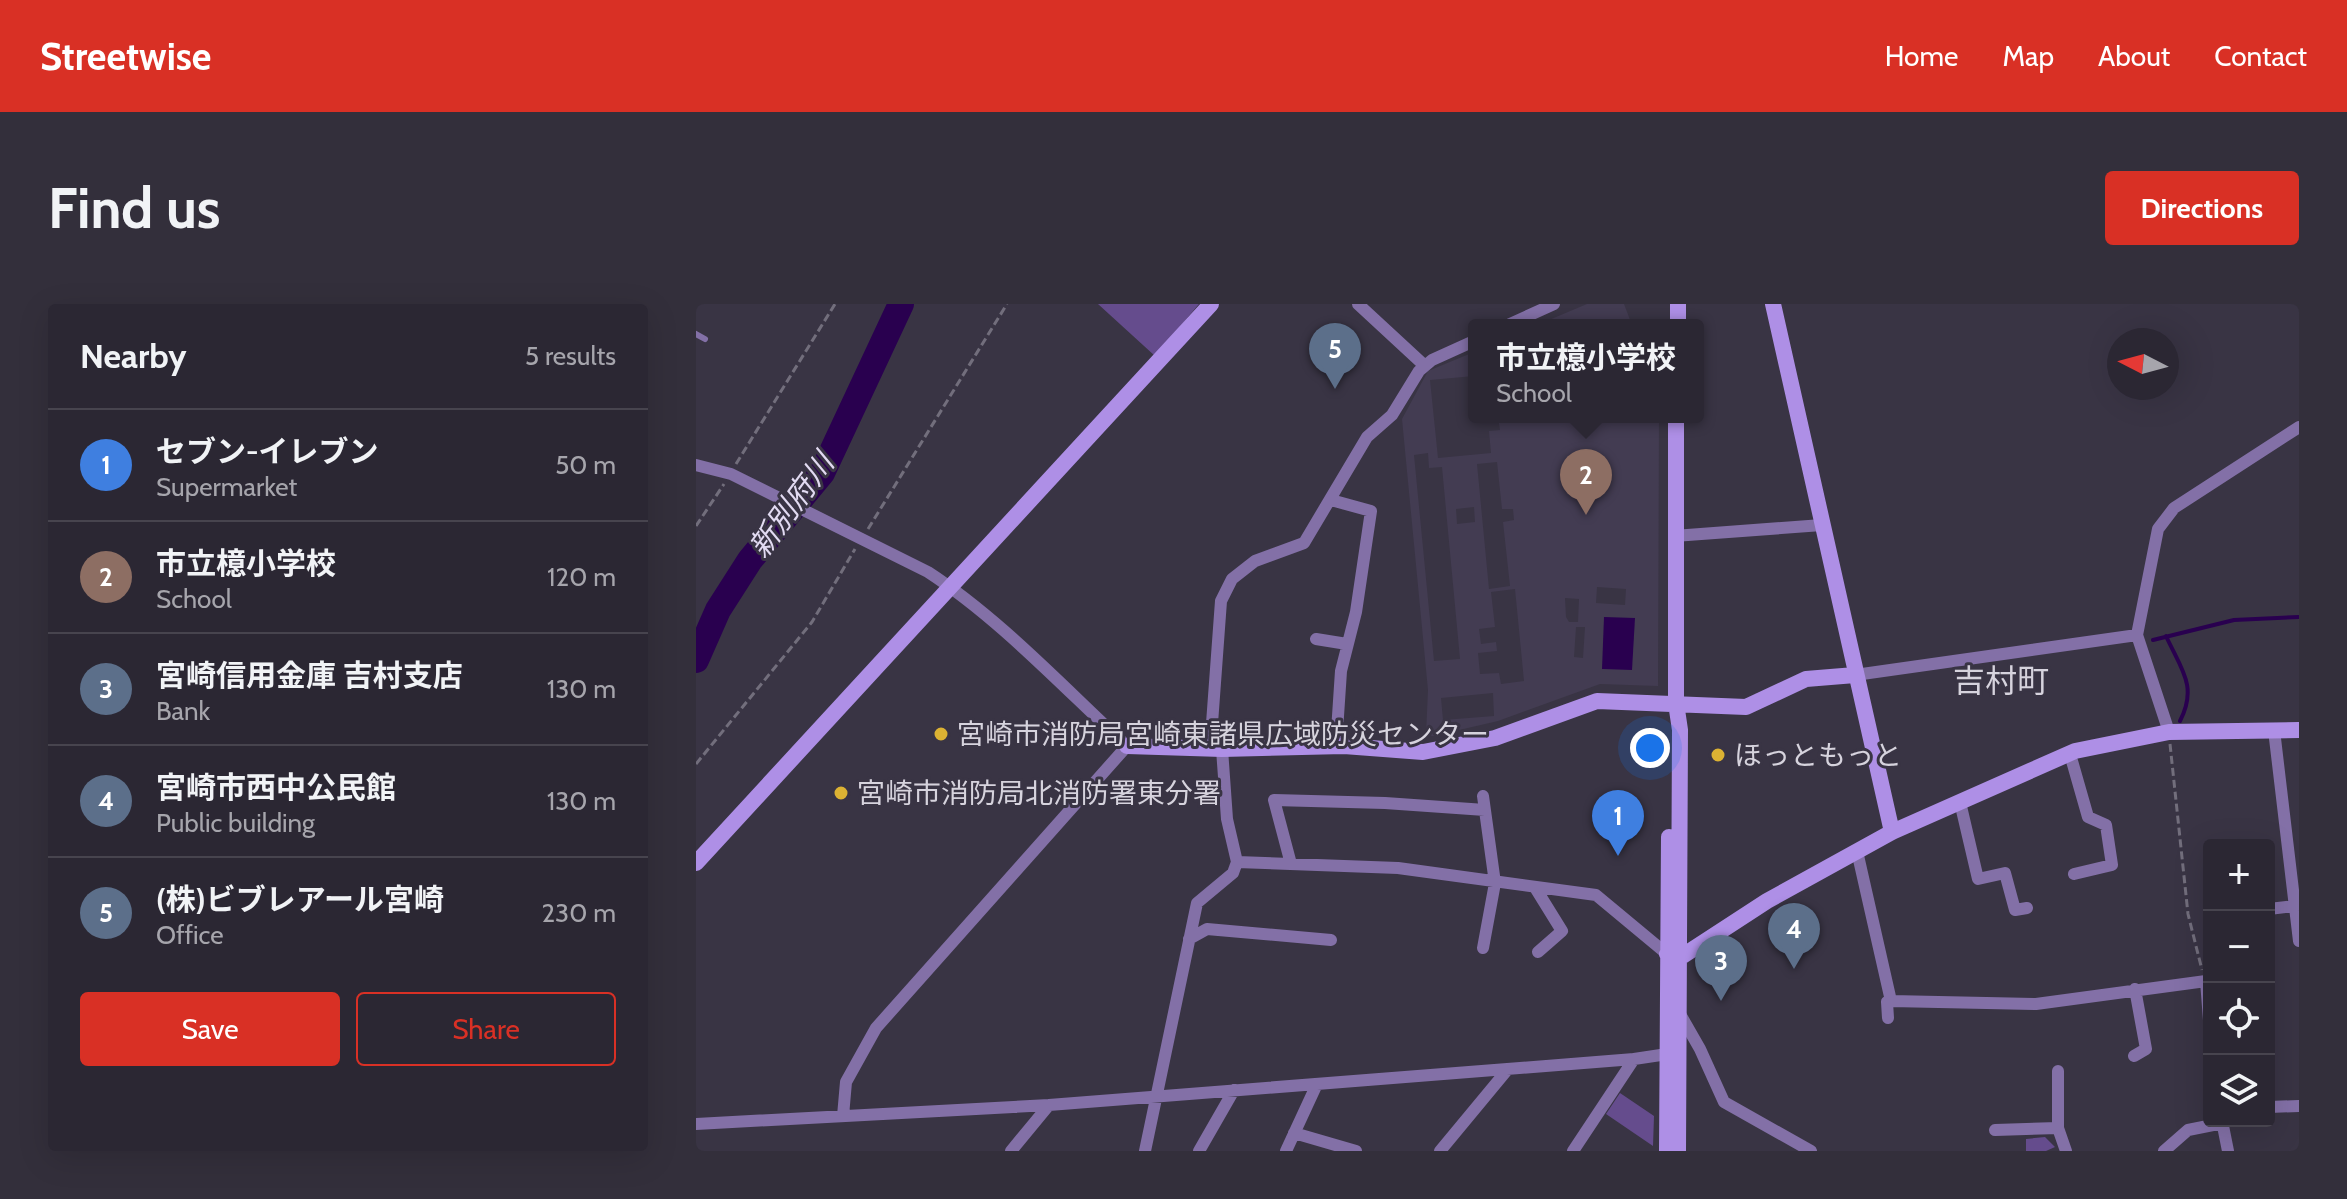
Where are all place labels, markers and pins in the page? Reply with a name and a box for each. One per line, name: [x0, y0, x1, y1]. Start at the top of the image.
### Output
pin: 5: [1309, 323, 1361, 389]
pin: 2: [1560, 449, 1612, 515]
place label: 宮崎市消防局宮崎東諸県広域防災センター: [957, 717, 1489, 751]
marker: 宮崎市消防局宮崎東諸県広域防災センター: [932, 725, 950, 743]
place label: ほっともっと: [1734, 738, 1902, 772]
marker: ほっともっと: [1709, 746, 1727, 764]
place label: 宮崎市消防局北消防署東分署: [857, 776, 1221, 810]
marker: 宮崎市消防局北消防署東分署: [832, 784, 850, 802]
pin: 1: [1592, 790, 1644, 856]
pin: 4: [1768, 903, 1820, 969]
pin: 3: [1695, 935, 1747, 1001]

